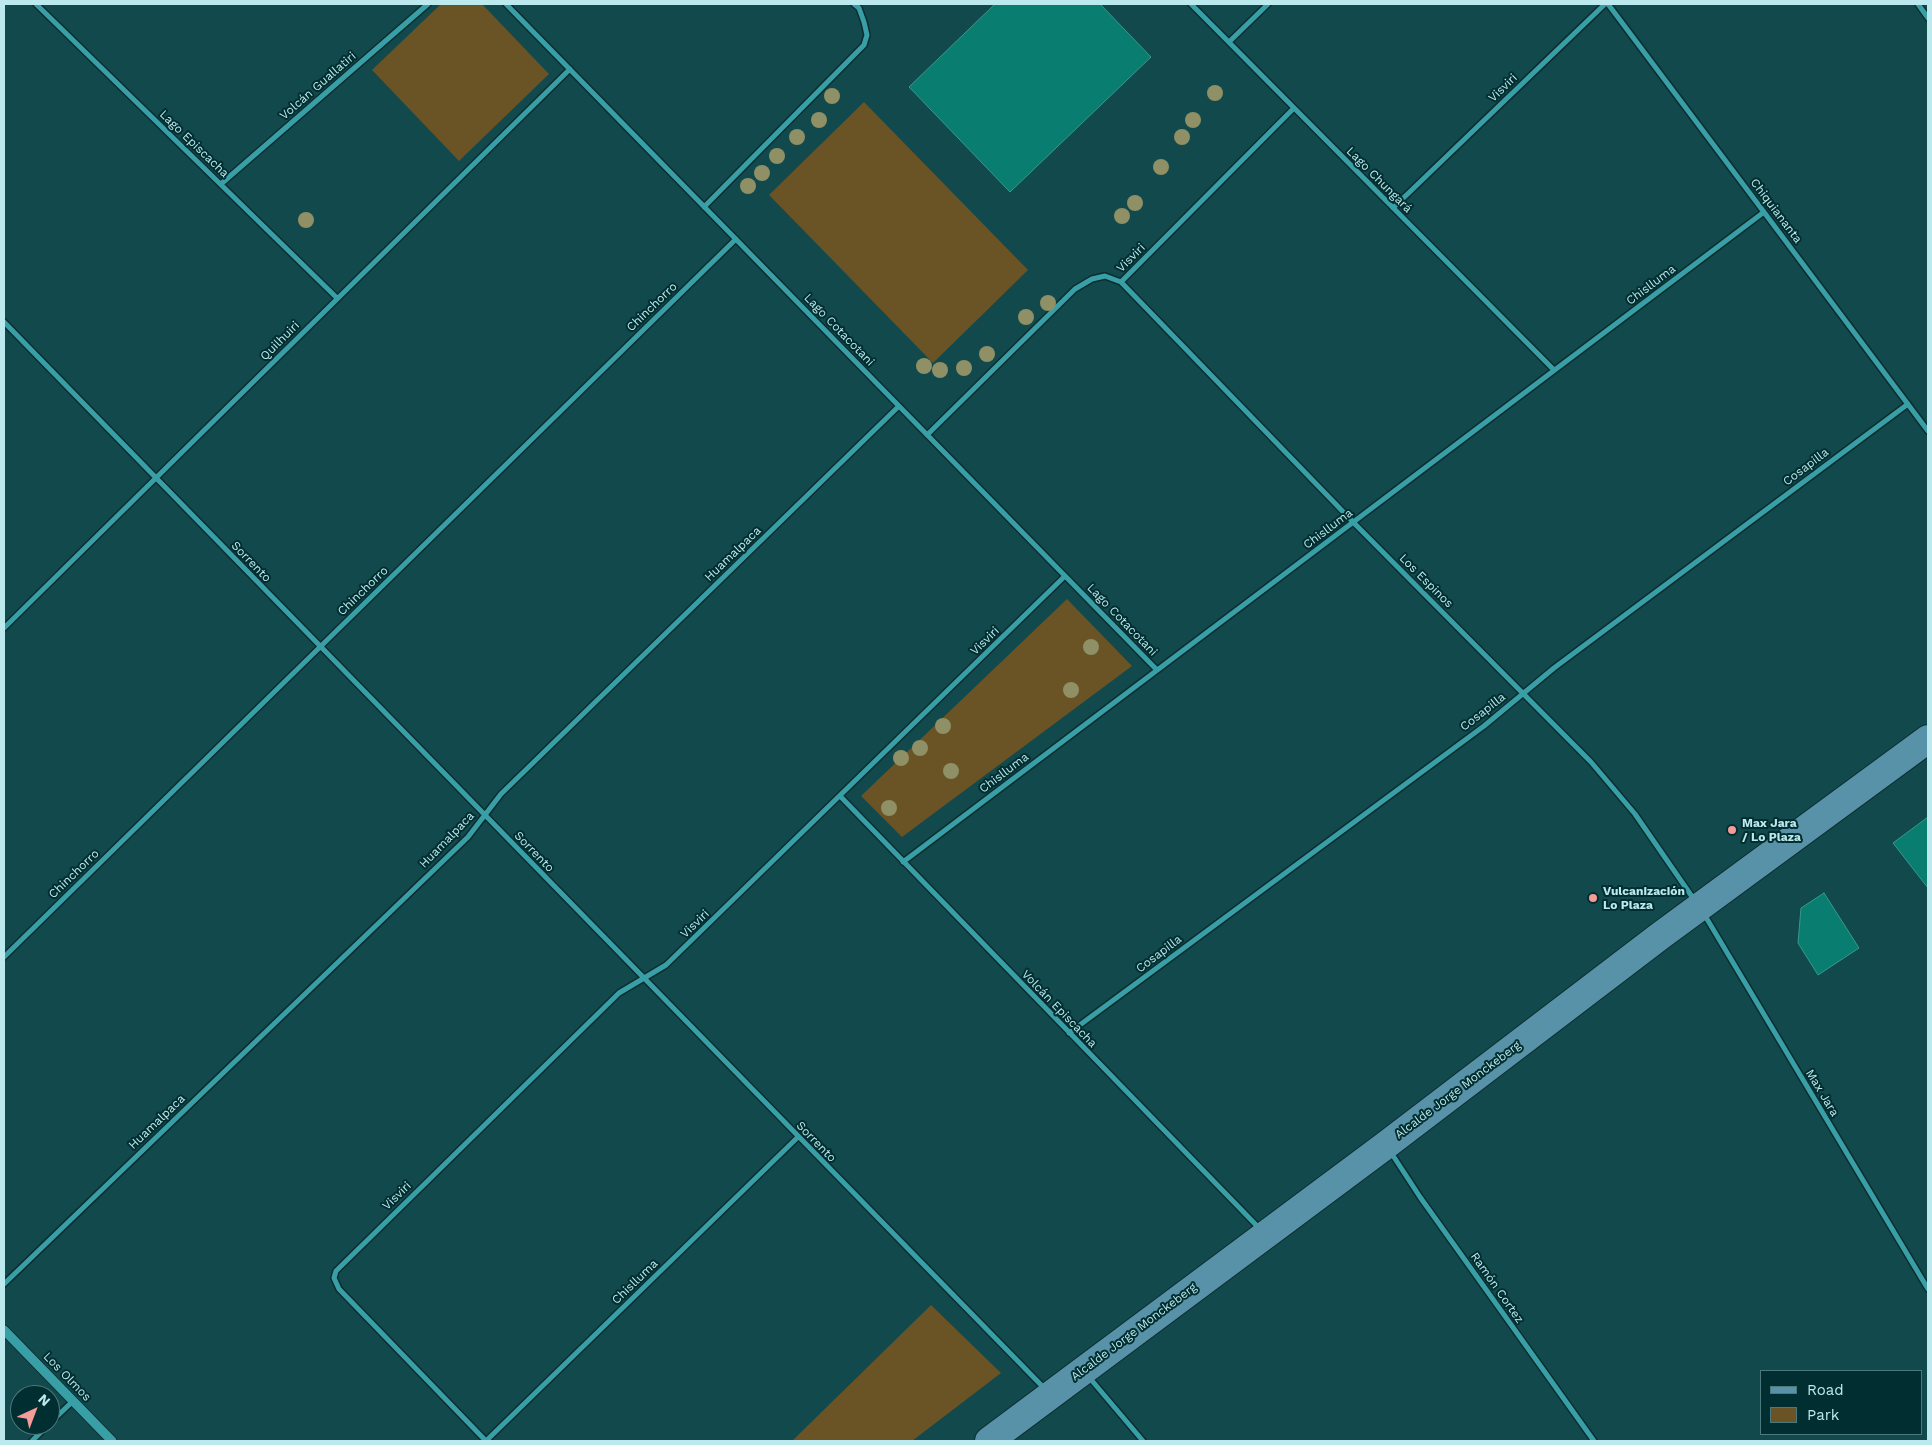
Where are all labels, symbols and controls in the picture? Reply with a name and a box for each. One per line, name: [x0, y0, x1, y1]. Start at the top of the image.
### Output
street label: Volcán Guallatiri: [277, 49, 359, 123]
street label: Visviri: [1486, 71, 1520, 105]
street label: Lago Episcacha: [156, 107, 232, 181]
street label: Lago Chungará: [1343, 144, 1415, 216]
street label: Chiquiananta: [1747, 176, 1805, 246]
street label: Visviri: [1114, 241, 1148, 275]
street label: Chislluma: [1623, 262, 1679, 308]
street label: Chinchorro: [624, 279, 680, 335]
street label: Lago Cotacotani: [801, 291, 877, 369]
street label: Quilhuiri: [257, 318, 303, 364]
street label: Cosapilla: [1780, 445, 1832, 489]
street label: Chislluma: [1300, 506, 1356, 552]
street label: Huamalpaca: [702, 524, 764, 584]
street label: Sorrento: [228, 539, 274, 585]
street label: Los Espinos: [1396, 551, 1456, 611]
street label: Chinchorro: [335, 563, 391, 619]
street label: Lago Cotacotani: [1084, 581, 1160, 659]
street label: Visviri: [968, 624, 1002, 658]
street label: Cosapilla: [1458, 690, 1508, 734]
street label: Chislluma: [976, 750, 1032, 796]
street label: Huamalpaca: [417, 809, 477, 871]
place label: Max Jara / Lo Plaza: [1742, 816, 1801, 844]
marker: Max Jara / Lo Plaza: [1726, 824, 1738, 836]
street label: Sorrento: [511, 829, 557, 875]
street label: Chinchorro: [46, 846, 102, 902]
place label: Vulcanización Lo Plaza: [1603, 884, 1685, 912]
marker: Vulcanización Lo Plaza: [1587, 892, 1599, 904]
street label: Visviri: [678, 907, 712, 941]
street label: Cosapilla: [1133, 932, 1185, 976]
street label: Volcán Episcacha: [1018, 967, 1100, 1051]
street label: Alcalde Jorge Monckeberg: [1392, 1038, 1524, 1142]
street label: Max Jara: [1802, 1067, 1842, 1119]
street label: Huamalpaca: [126, 1092, 188, 1152]
street label: Sorrento: [793, 1119, 839, 1165]
street label: Visviri: [380, 1179, 414, 1213]
street label: Ramón Cortez: [1467, 1250, 1527, 1326]
street label: Chislluma: [609, 1257, 661, 1307]
street label: Alcalde Jorge Monckeberg: [1068, 1280, 1200, 1384]
street label: Los Olmos: [40, 1350, 94, 1404]
legend: [1760, 1370, 1922, 1435]
text: Road: [1807, 1381, 1844, 1399]
north arrow: [10, 1385, 60, 1435]
text: N: [35, 1390, 54, 1409]
text: Park: [1807, 1406, 1839, 1424]

